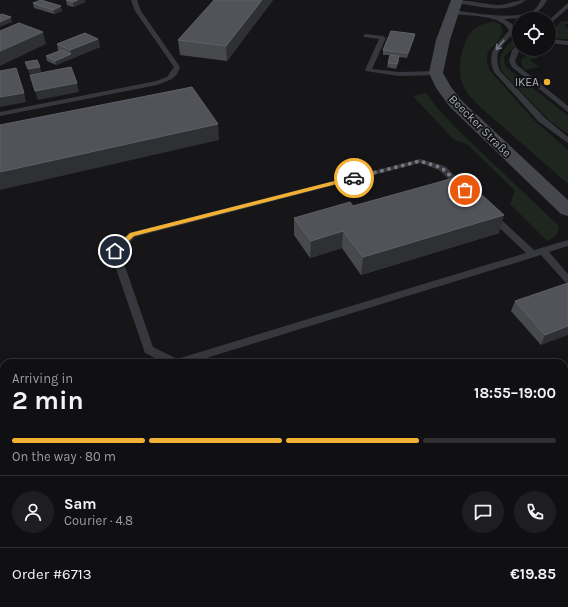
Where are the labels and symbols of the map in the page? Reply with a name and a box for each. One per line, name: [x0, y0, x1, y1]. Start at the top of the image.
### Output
one-way arrow: [496, 40, 505, 50]
place label: IKEA: [515, 75, 539, 89]
marker: IKEA: [542, 77, 552, 87]
street label: Beecker Straße: [446, 92, 514, 160]
courier: [334, 158, 374, 198]
pin: [448, 173, 482, 207]
pin: [98, 234, 132, 268]

